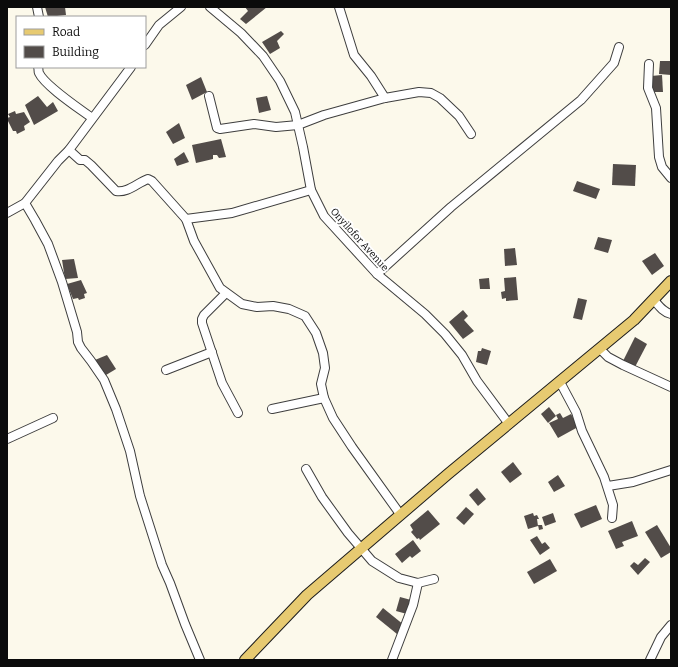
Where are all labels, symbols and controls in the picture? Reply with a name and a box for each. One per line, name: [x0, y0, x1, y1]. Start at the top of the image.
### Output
legend: [16, 16, 146, 68]
text: Road: [52, 25, 80, 39]
text: Building: [52, 45, 99, 59]
street label: Onyilofor Avenue: [328, 206, 391, 274]

